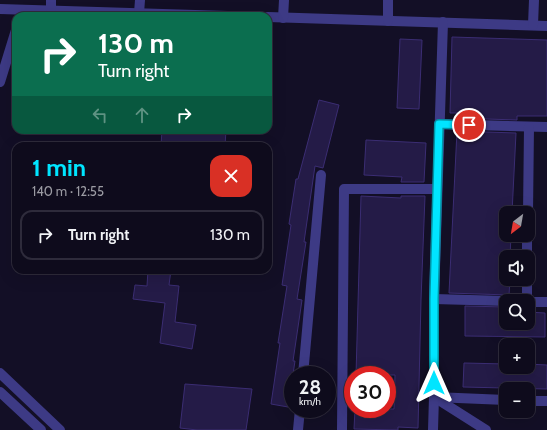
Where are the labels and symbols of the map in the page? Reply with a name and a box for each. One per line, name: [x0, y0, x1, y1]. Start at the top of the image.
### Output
pin: [452, 108, 486, 142]
north arrow: [499, 206, 535, 242]
position arrow: [413, 362, 455, 404]
speed limit sign: 30: [344, 366, 396, 418]

